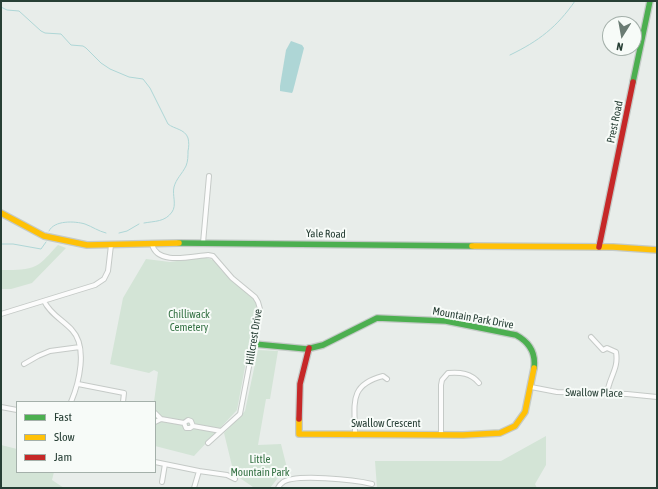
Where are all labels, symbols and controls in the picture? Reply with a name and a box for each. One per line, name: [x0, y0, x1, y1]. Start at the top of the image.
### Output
north arrow: [602, 16, 642, 56]
text: N: [616, 40, 624, 53]
street label: Prest Road: [604, 100, 626, 144]
street label: Yale Road: [306, 227, 346, 241]
street label: Mountain Park Drive: [431, 304, 515, 332]
park label: Chilliwack Cemetery: [168, 308, 210, 334]
street label: Hillcrest Drive: [243, 308, 265, 366]
street label: Swallow Place: [565, 386, 623, 400]
legend: [16, 401, 156, 473]
text: Fast: [54, 410, 72, 424]
street label: Swallow Crescent: [351, 417, 421, 431]
text: Slow: [54, 430, 75, 444]
text: Jam: [54, 450, 72, 464]
park label: Little Mountain Park: [230, 453, 290, 479]

